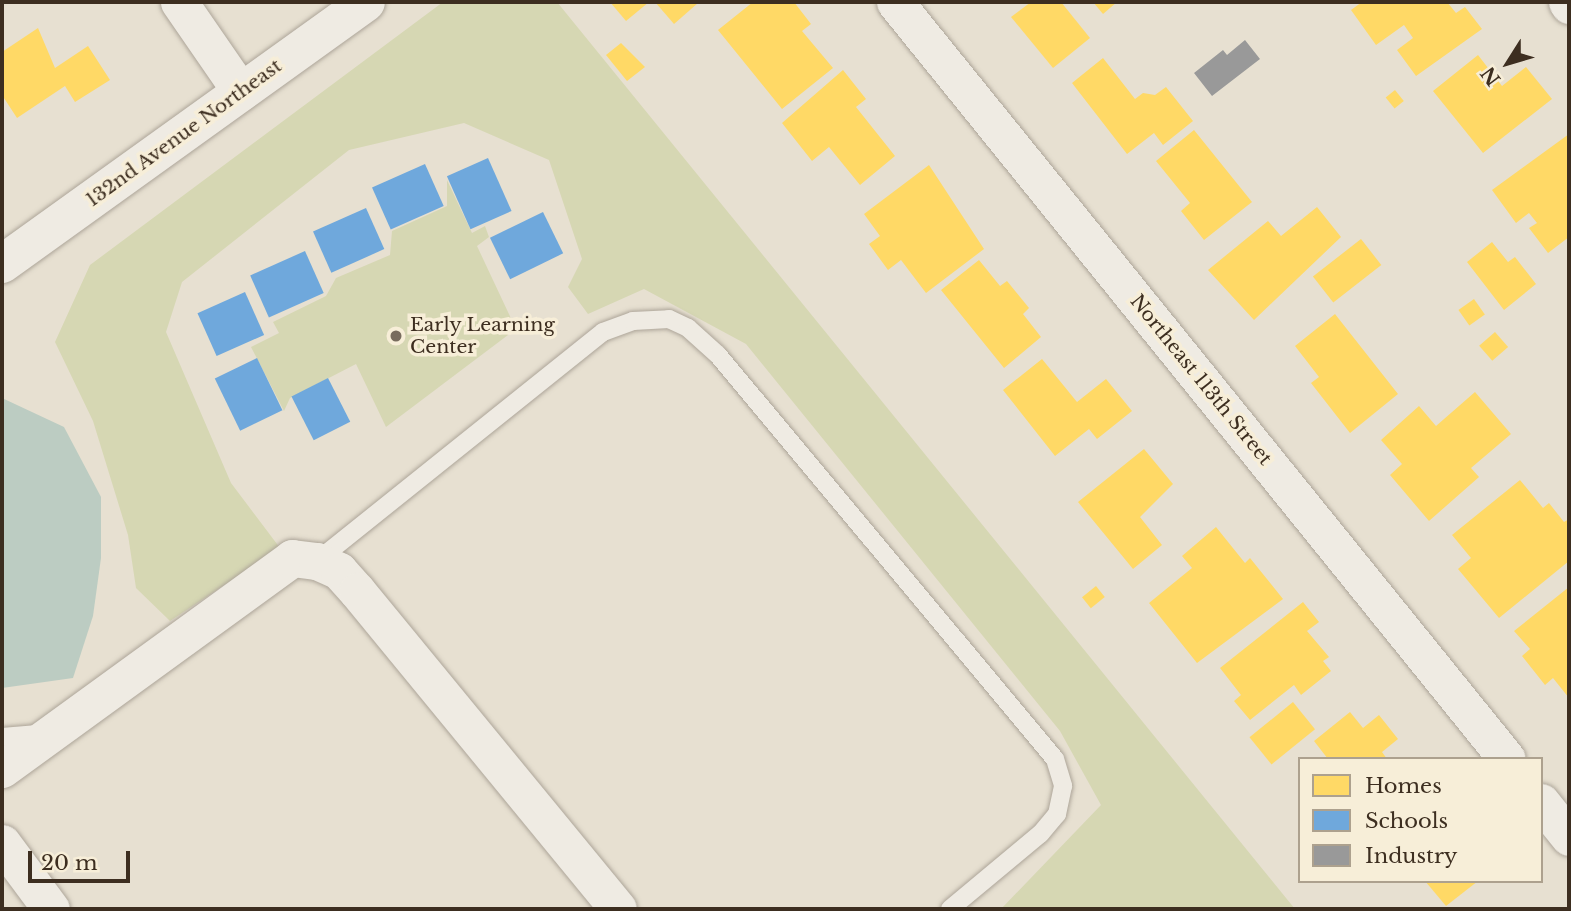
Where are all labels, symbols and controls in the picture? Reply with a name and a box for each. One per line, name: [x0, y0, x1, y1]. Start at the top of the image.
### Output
north arrow: [1473, 28, 1543, 98]
street label: 132nd Avenue Northeast: [82, 54, 286, 212]
text: N: [1476, 62, 1505, 90]
street label: Northeast 113th Street: [1125, 290, 1277, 470]
place label: Early Learning Center: [410, 314, 555, 358]
marker: Early Learning Center: [388, 328, 404, 344]
legend: [1298, 757, 1543, 883]
text: Homes: [1365, 773, 1442, 799]
text: Schools: [1365, 808, 1448, 834]
scale bar: [32, 838, 133, 882]
text: Industry: [1365, 843, 1457, 869]
text: 20 m: [41, 850, 98, 876]

